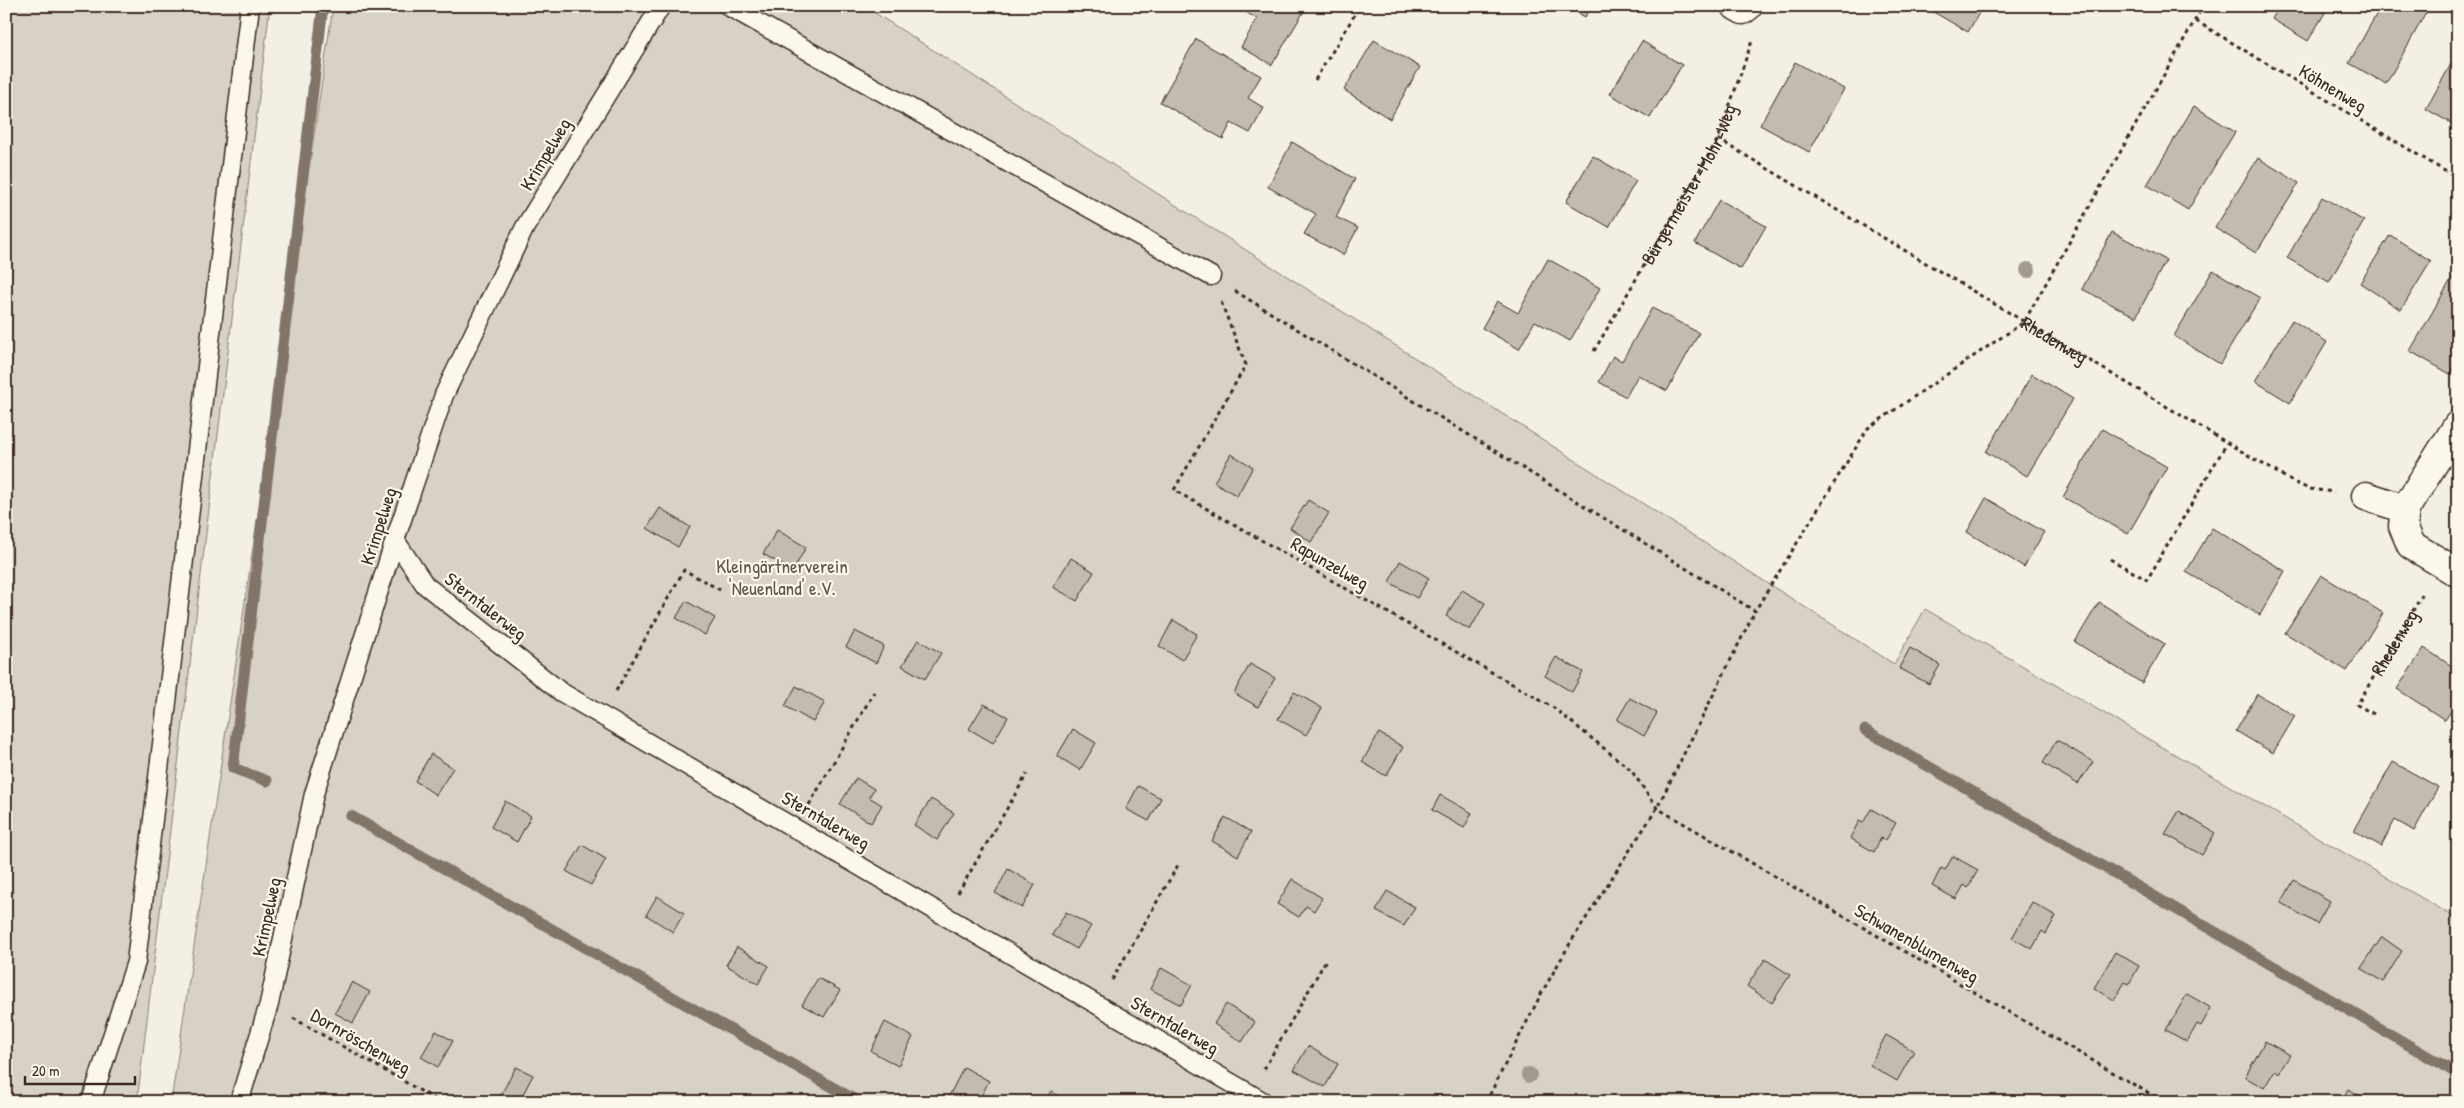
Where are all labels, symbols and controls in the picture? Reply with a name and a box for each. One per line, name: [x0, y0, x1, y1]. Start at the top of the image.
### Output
street label: Köhnenweg: [2294, 58, 2372, 118]
street label: Bürgermeister-Mohr-Weg: [1635, 101, 1742, 269]
street label: Krimpelweg: [513, 113, 577, 195]
street label: Rhedenweg: [2017, 310, 2092, 370]
street label: Krimpelweg: [353, 484, 403, 568]
street label: Rapunzelweg: [1286, 530, 1374, 596]
park label: Kleingärtnerverein 'Neuenland' e.V.: [716, 553, 848, 601]
street label: Sterntalerweg: [440, 566, 532, 646]
street label: Rhedenweg: [2364, 605, 2424, 680]
street label: Sterntalerweg: [777, 784, 875, 856]
street label: Krimpelweg: [245, 875, 287, 959]
street label: Schwanenblumenweg: [1850, 897, 1984, 989]
street label: Sterntalerweg: [1126, 989, 1224, 1061]
street label: Dornröschenweg: [306, 1002, 416, 1080]
scale bar: [25, 1053, 135, 1085]
text: 20 m: [32, 1060, 59, 1081]

